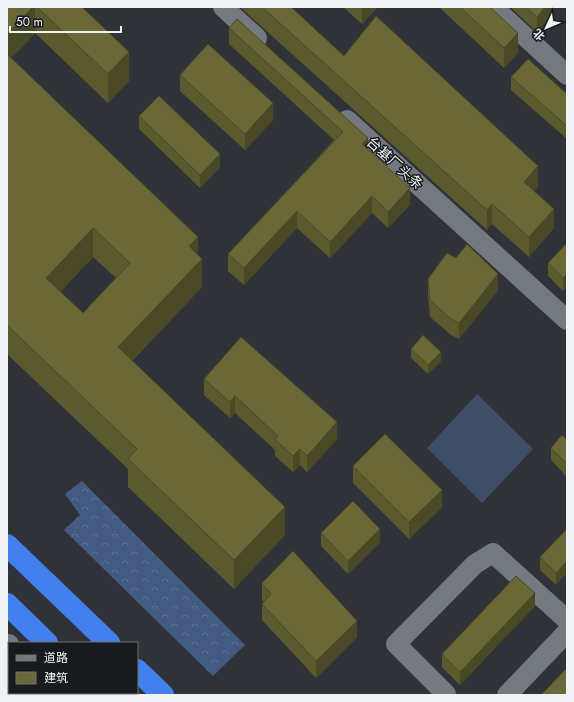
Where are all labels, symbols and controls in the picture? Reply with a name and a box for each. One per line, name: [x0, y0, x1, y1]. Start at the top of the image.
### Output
scale bar: [10, 8, 121, 34]
north arrow: [526, 8, 566, 48]
text: 50 m: [16, 13, 43, 31]
text: 北: [529, 25, 548, 44]
street label: 台基厂头条: [362, 132, 428, 194]
legend: [8, 642, 138, 694]
text: 道路: [44, 649, 68, 667]
text: 建筑: [44, 669, 68, 687]

